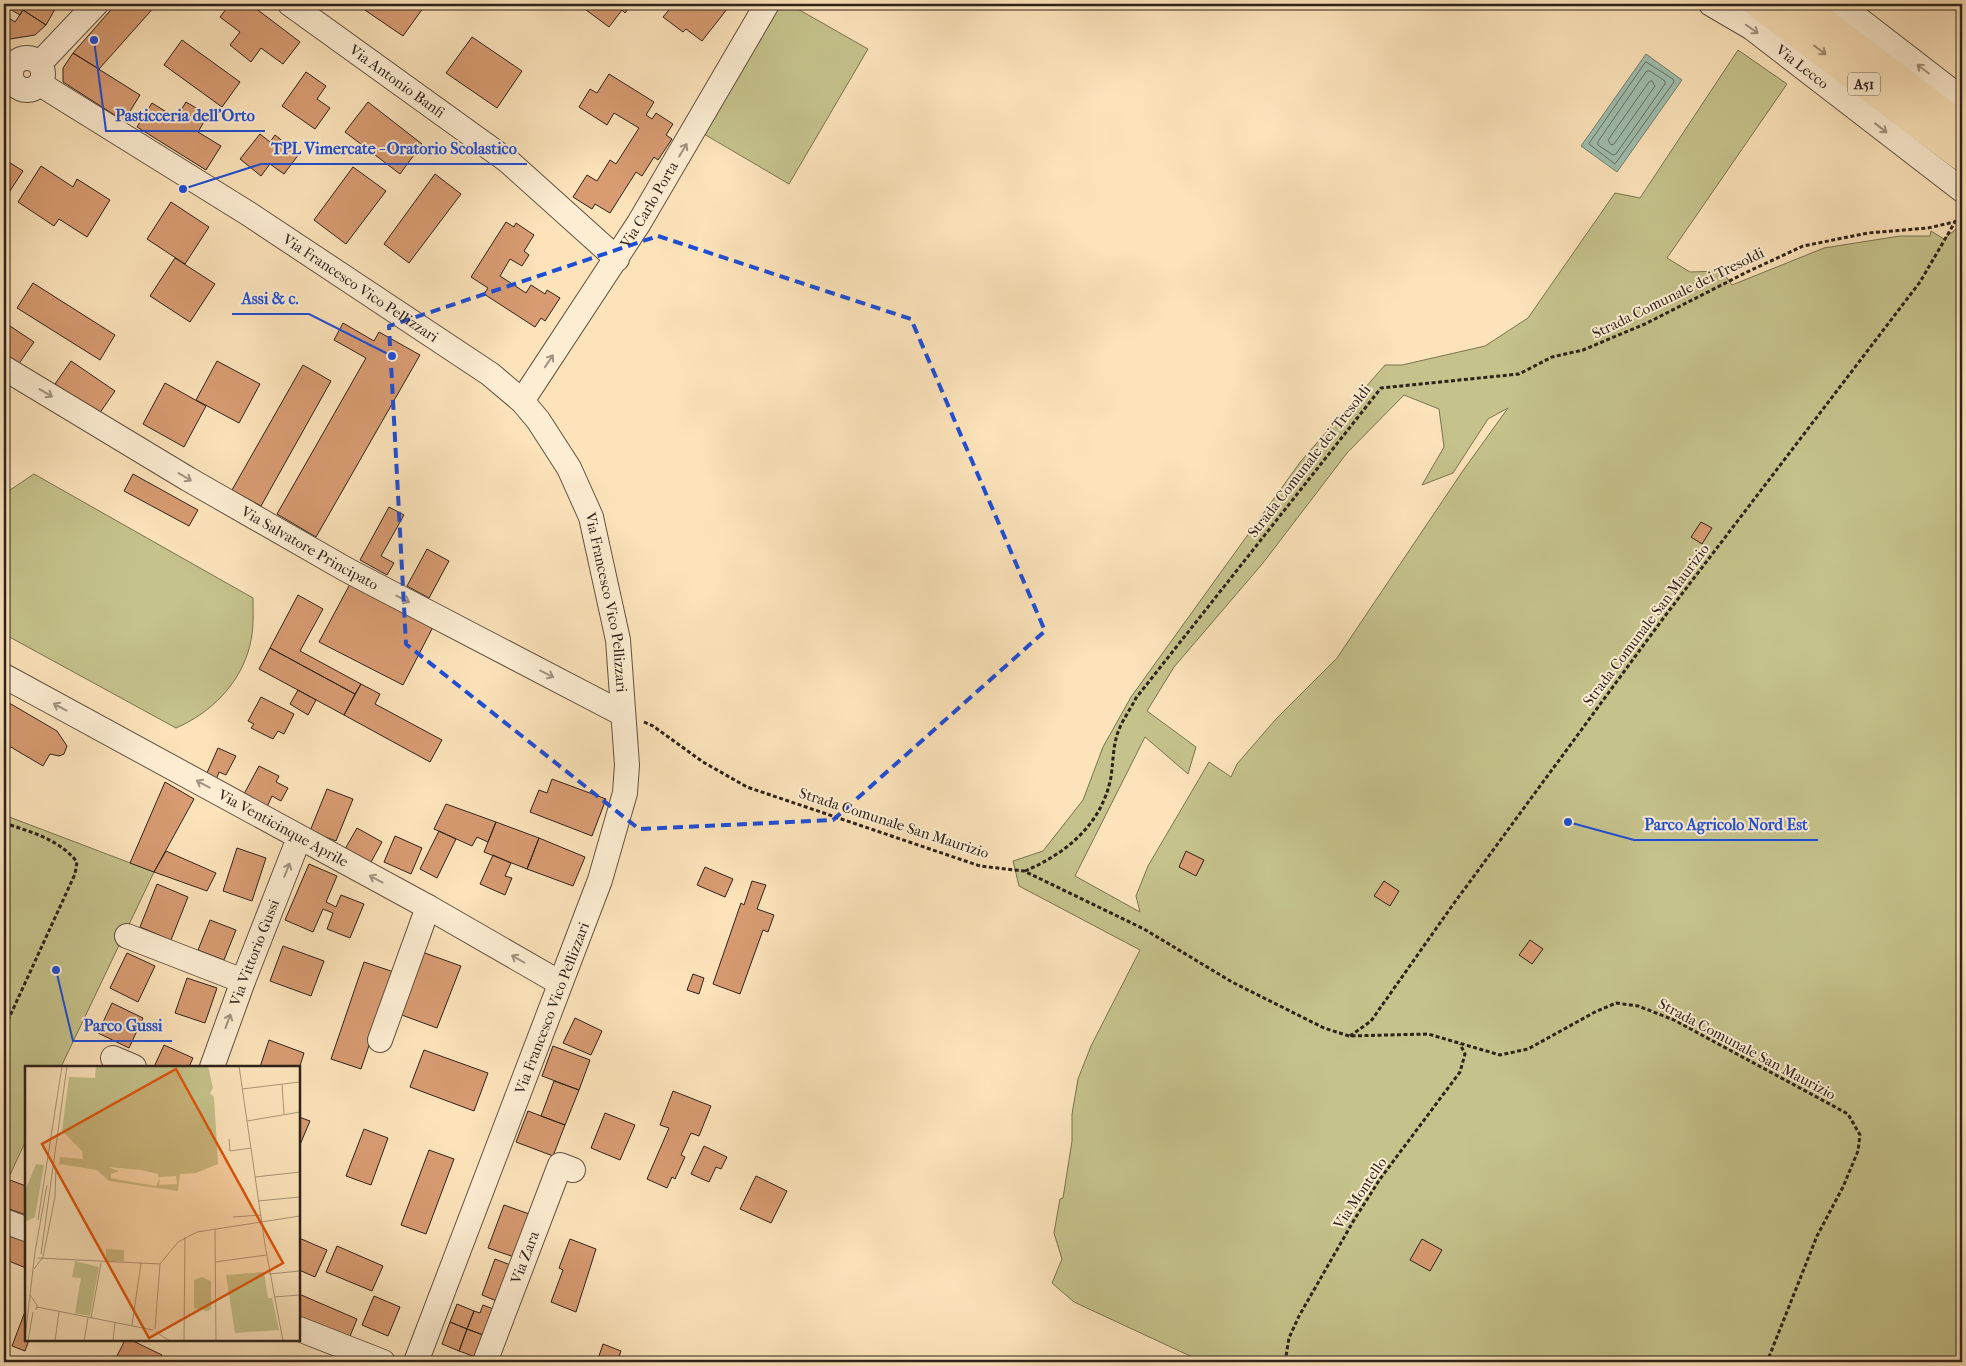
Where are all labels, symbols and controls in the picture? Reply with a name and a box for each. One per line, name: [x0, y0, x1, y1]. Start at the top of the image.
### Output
one-way arrow: [1745, 24, 1759, 34]
street label: Via Antonio Banfi: [345, 40, 449, 122]
street label: Via Lecco: [1772, 40, 1833, 93]
one-way arrow: [1813, 45, 1827, 55]
one-way arrow: [1917, 64, 1930, 75]
road number: A51: [1848, 72, 1880, 96]
callout: Pasticceria dell'Orto: [106, 100, 265, 131]
text: Pasticceria dell'Orto: [115, 106, 255, 125]
one-way arrow: [1875, 122, 1888, 133]
callout: TPL Vimercate - Oratorio Scolastico: [261, 133, 527, 164]
text: TPL Vimercate - Oratorio Scolastico: [270, 139, 517, 158]
one-way arrow: [679, 143, 689, 157]
street label: Via Carlo Porta: [616, 157, 683, 252]
street label: Via Francesco Vico Pellizzari: [279, 229, 442, 346]
street label: Strada Comunale dei Tresoldi: [1589, 243, 1767, 343]
callout: Assi & c.: [232, 283, 309, 314]
text: Assi & c.: [240, 289, 299, 308]
one-way arrow: [544, 354, 554, 368]
street label: Strada Comunale dei Tresoldi: [1244, 380, 1375, 541]
one-way arrow: [38, 389, 52, 399]
one-way arrow: [177, 473, 191, 483]
street label: Via Salvatore Principato: [237, 502, 382, 594]
street label: Via Francesco Vico Pellizzari: [581, 510, 631, 694]
street label: Strada Comunale San Maurizio: [1579, 540, 1713, 710]
one-way arrow: [395, 594, 410, 604]
one-way arrow: [539, 670, 554, 679]
one-way arrow: [53, 702, 68, 711]
one-way arrow: [196, 779, 211, 789]
street label: Strada Comunale San Maurizio: [797, 784, 992, 862]
street label: Via Venticinque Aprile: [214, 785, 352, 871]
callout: Parco Agricolo Nord Est: [1634, 809, 1818, 840]
text: Parco Agricolo Nord Est: [1644, 815, 1808, 835]
one-way arrow: [283, 863, 292, 878]
one-way arrow: [369, 874, 384, 884]
street label: Via Vittorio Gussi: [225, 896, 283, 1009]
street label: Via Francesco Vico Pellizzari: [511, 919, 593, 1097]
one-way arrow: [510, 954, 525, 964]
street label: Strada Comunale San Maurizio: [1655, 994, 1839, 1104]
callout: Parco Gussi: [73, 1010, 172, 1041]
one-way arrow: [224, 1014, 233, 1030]
text: Parco Gussi: [83, 1016, 163, 1035]
inset map: [25, 1066, 300, 1341]
street label: Via Montello: [1329, 1153, 1391, 1233]
street label: Via Zara: [506, 1228, 543, 1287]

